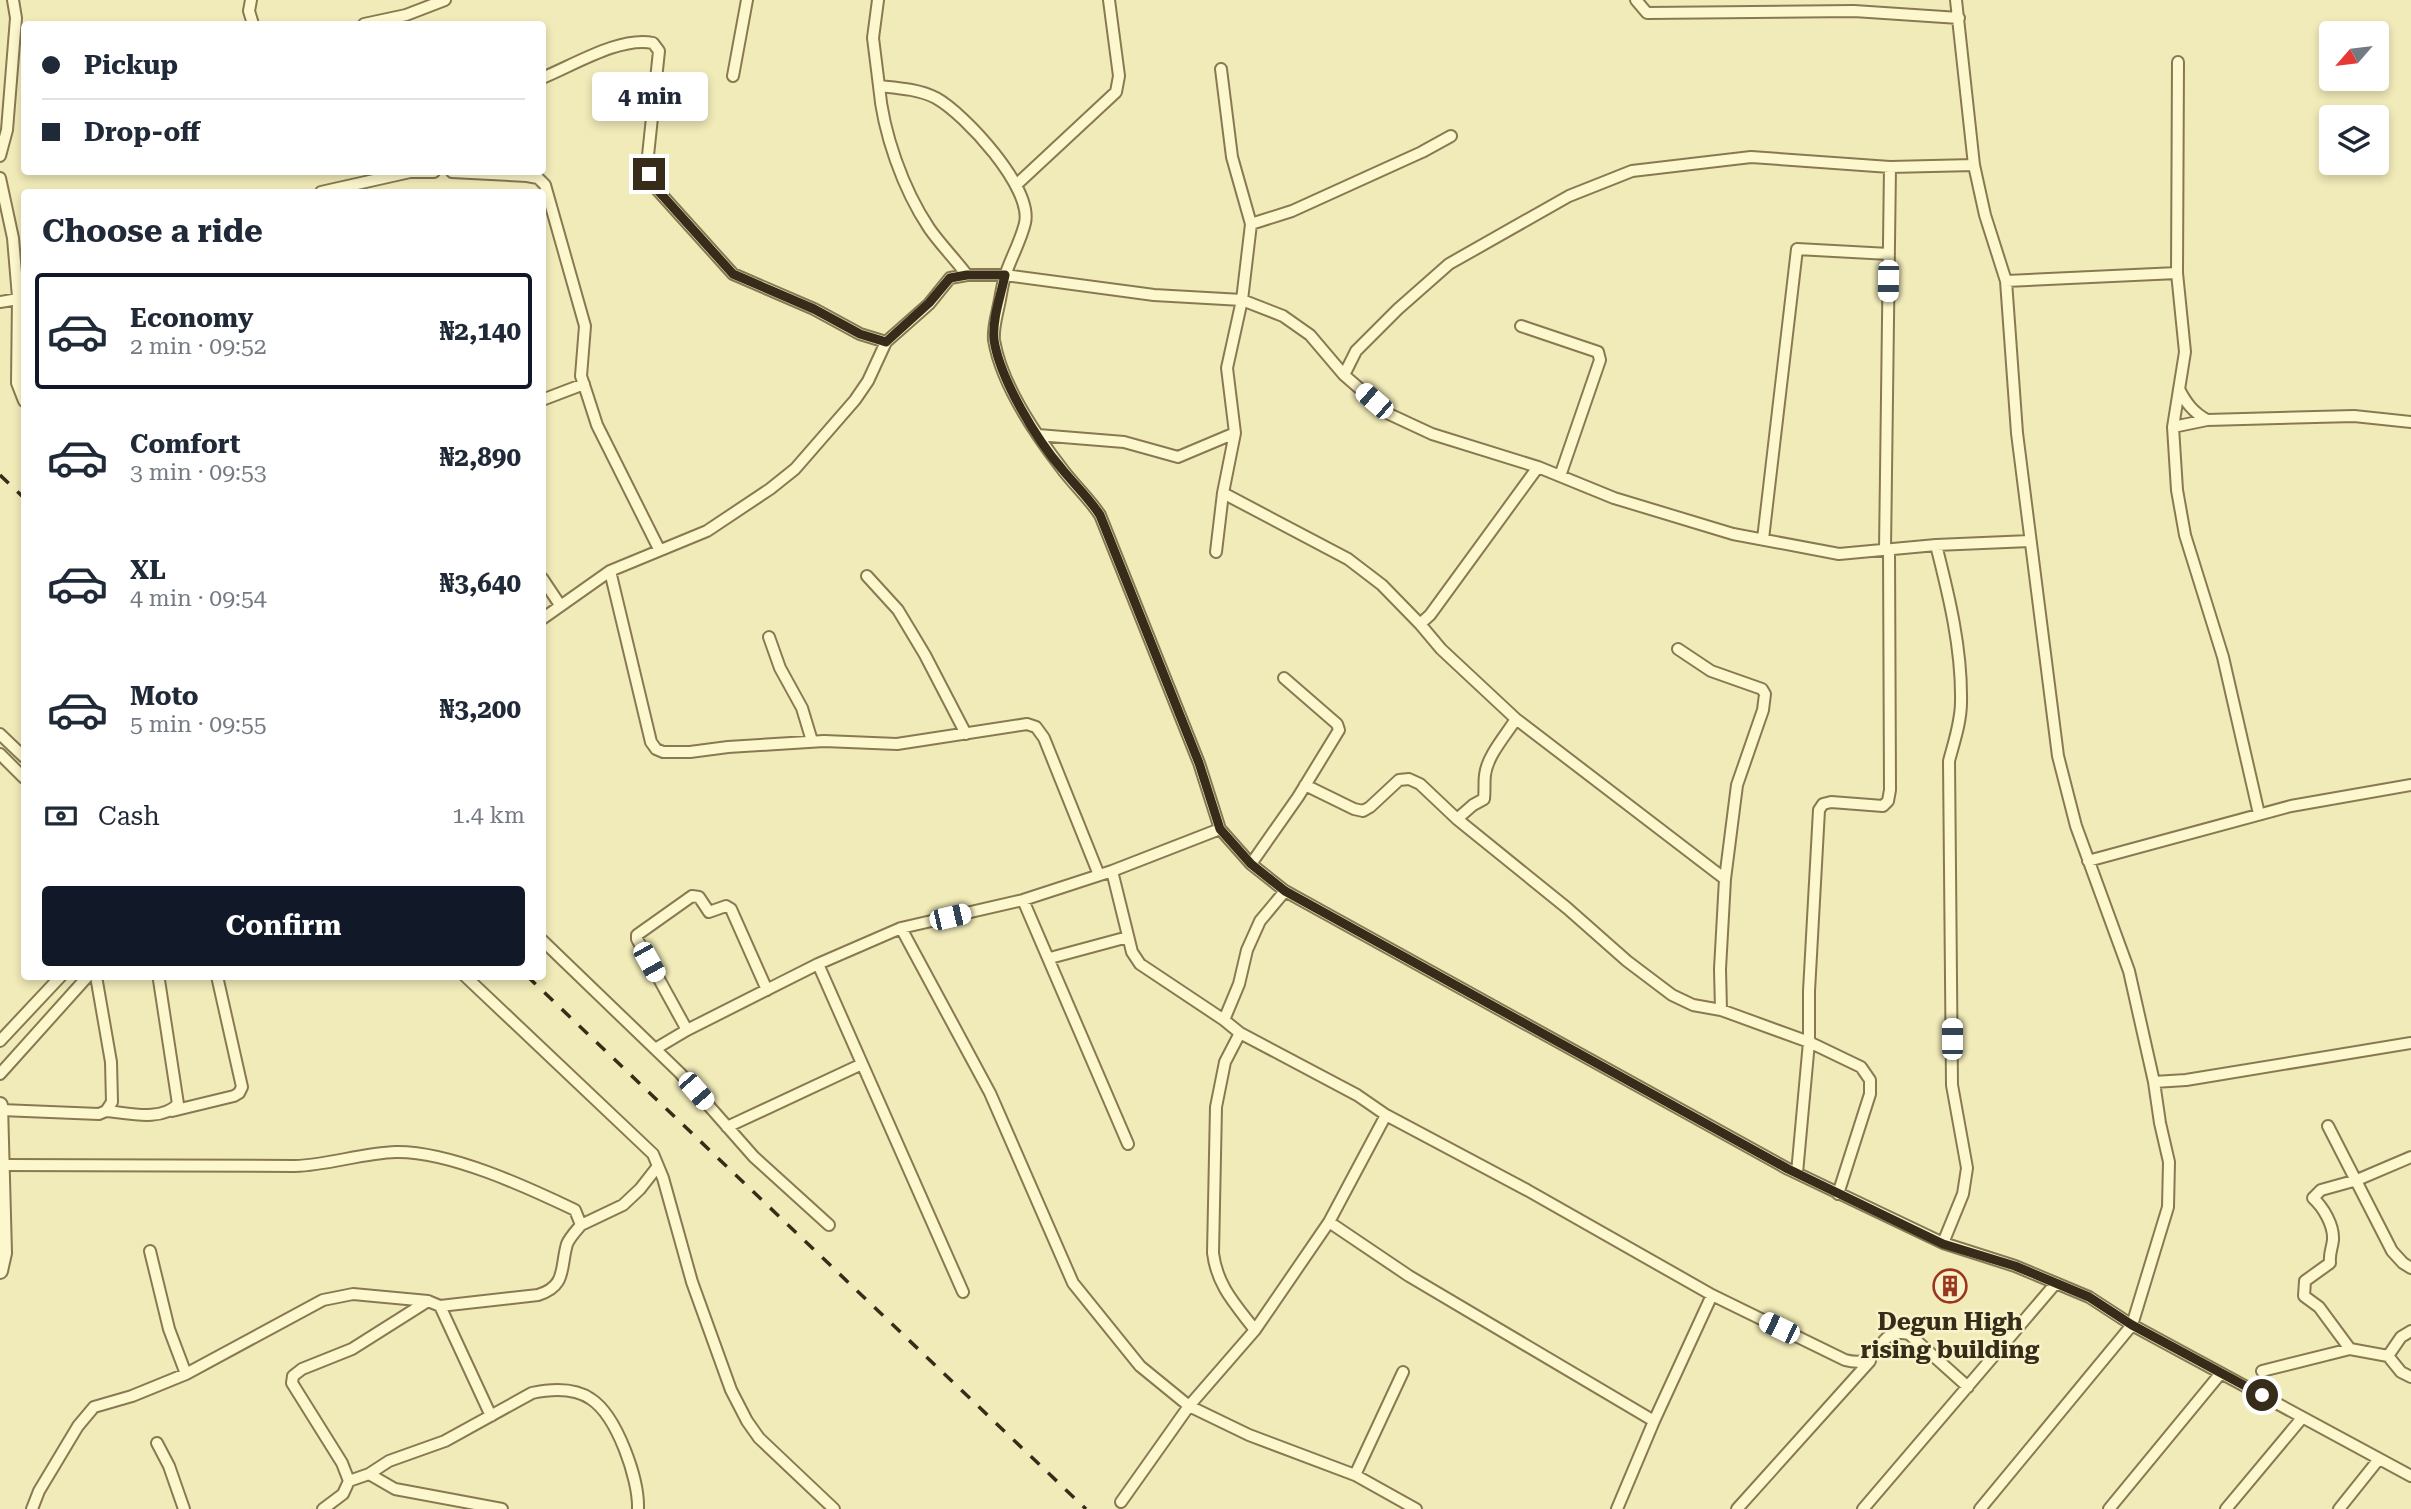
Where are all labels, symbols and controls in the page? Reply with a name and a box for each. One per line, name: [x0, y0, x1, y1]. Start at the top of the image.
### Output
north arrow: [2319, 21, 2389, 91]
map controls: [2319, 21, 2389, 175]
text: Pickup: [84, 50, 178, 80]
callout: 4 min: [591, 72, 707, 122]
text: 4 min: [618, 83, 682, 110]
button: layers: [2319, 105, 2389, 175]
text: Drop-off: [84, 117, 200, 147]
route end: [633, 158, 665, 190]
text: Choose a ride: [42, 212, 263, 250]
car: [1878, 260, 1899, 302]
icon: car: [46, 300, 109, 363]
text: Economy: [130, 303, 253, 333]
text: ₦2,140: [440, 316, 521, 346]
text: 2 min · 09:52: [130, 333, 267, 360]
car: [1352, 379, 1397, 423]
icon: car: [46, 426, 109, 489]
text: Comfort: [130, 429, 240, 459]
text: ₦2,890: [440, 442, 521, 472]
text: 3 min · 09:53: [130, 459, 267, 486]
icon: car: [46, 552, 109, 615]
text: XL: [130, 555, 166, 585]
text: ₦3,640: [440, 568, 521, 598]
text: 4 min · 09:54: [130, 585, 267, 612]
icon: car: [46, 678, 109, 741]
text: Moto: [130, 681, 199, 711]
text: ₦3,200: [440, 694, 521, 724]
text: 5 min · 09:55: [130, 711, 267, 738]
icon: cash: [42, 797, 80, 835]
text: Cash: [98, 801, 160, 831]
text: 1.4 km: [452, 802, 525, 829]
button: Confirm: [42, 886, 525, 966]
car: [928, 902, 973, 932]
car: [630, 939, 669, 985]
car: [1942, 1018, 1963, 1060]
car: [675, 1068, 718, 1114]
building icon: Degun High rising building: [1931, 1267, 1969, 1305]
place label: Degun High rising building: [1861, 1308, 2040, 1364]
car: [1756, 1309, 1803, 1347]
route start: [2246, 1379, 2278, 1411]

